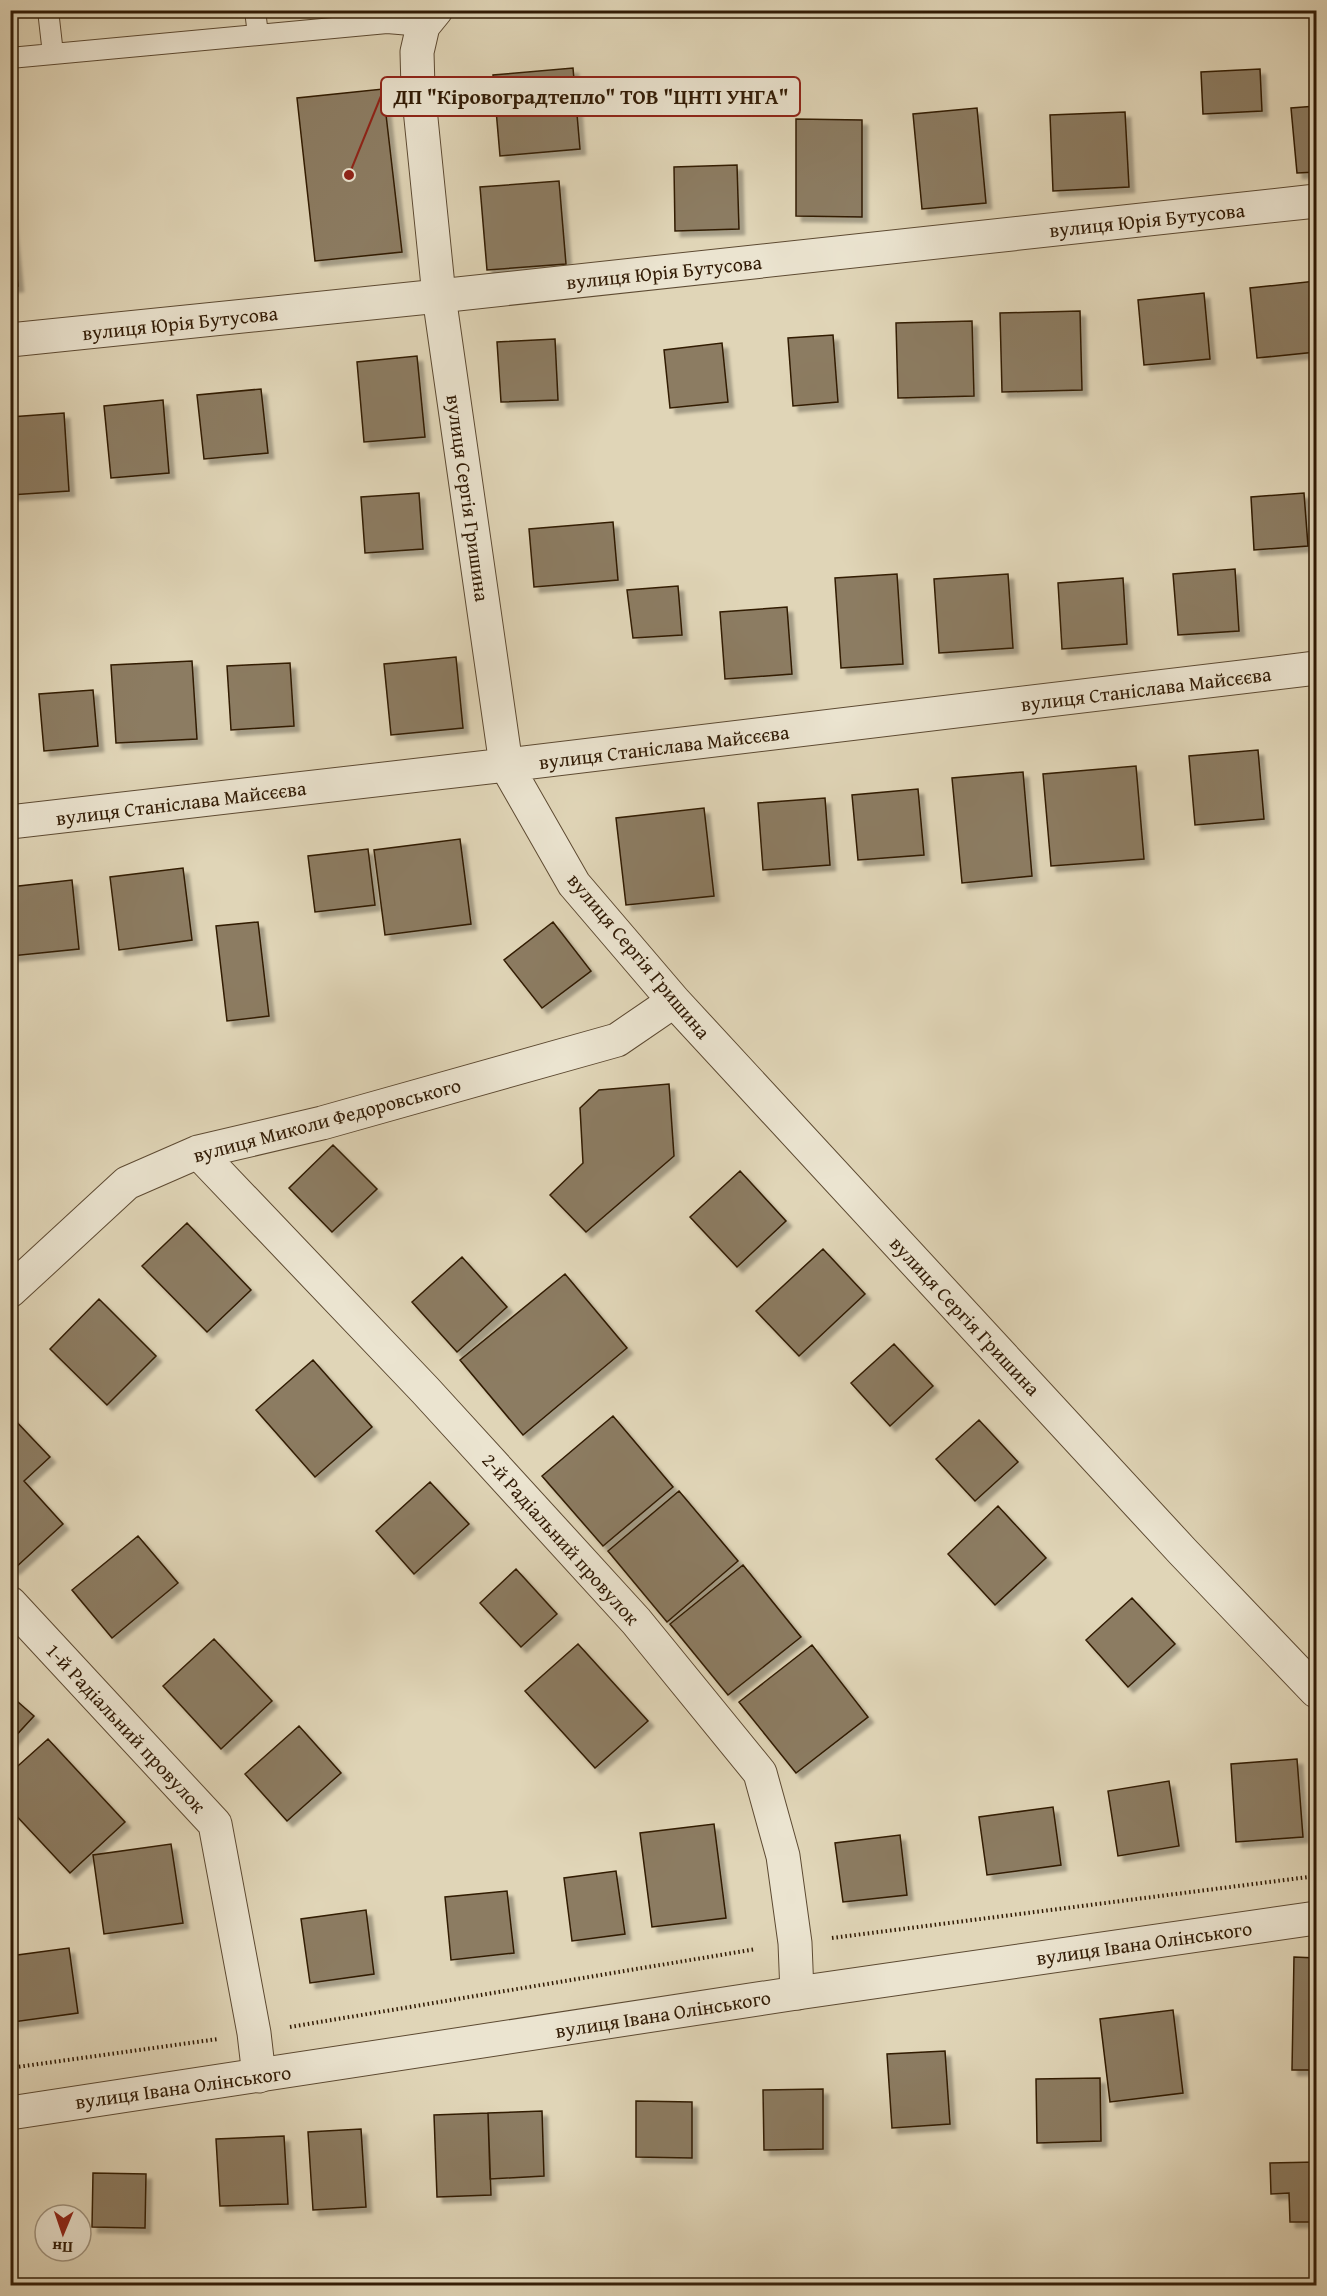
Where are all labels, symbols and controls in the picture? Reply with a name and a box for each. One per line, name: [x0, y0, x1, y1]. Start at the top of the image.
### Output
callout: ДП "Кіровоградтепло" ТОВ "ЦНТІ УНГА": [381, 77, 800, 116]
text: ДП "Кіровоградтепло" ТОВ "ЦНТІ УНГА": [392, 81, 789, 112]
street label: вулиця Юрія Бутусова: [1048, 195, 1247, 244]
street label: вулиця Юрія Бутусова: [565, 247, 764, 296]
street label: вулиця Юрія Бутусова: [81, 298, 280, 347]
street label: вулиця Сергія Гришина: [440, 392, 497, 604]
street label: вулиця Станіслава Майсєєва: [1019, 659, 1273, 718]
street label: вулиця Станіслава Майсєєва: [537, 717, 791, 776]
street label: вулиця Станіслава Майсєєва: [54, 773, 308, 832]
street label: вулиця Сергія Гришина: [561, 866, 718, 1045]
street label: вулиця Миколи Федоровського: [190, 1070, 464, 1169]
street label: вулиця Сергія Гришина: [884, 1229, 1048, 1402]
street label: 2-й Радіальний провулок: [476, 1446, 647, 1632]
street label: 1-й Радіальний провулок: [40, 1636, 213, 1820]
street label: вулиця Івана Олінського: [1034, 1913, 1254, 1972]
street label: вулиця Івана Олінського: [553, 1982, 773, 2045]
street label: вулиця Івана Олінського: [73, 2057, 293, 2116]
north arrow: [33, 2203, 93, 2263]
text: Пн: [52, 2236, 73, 2260]

